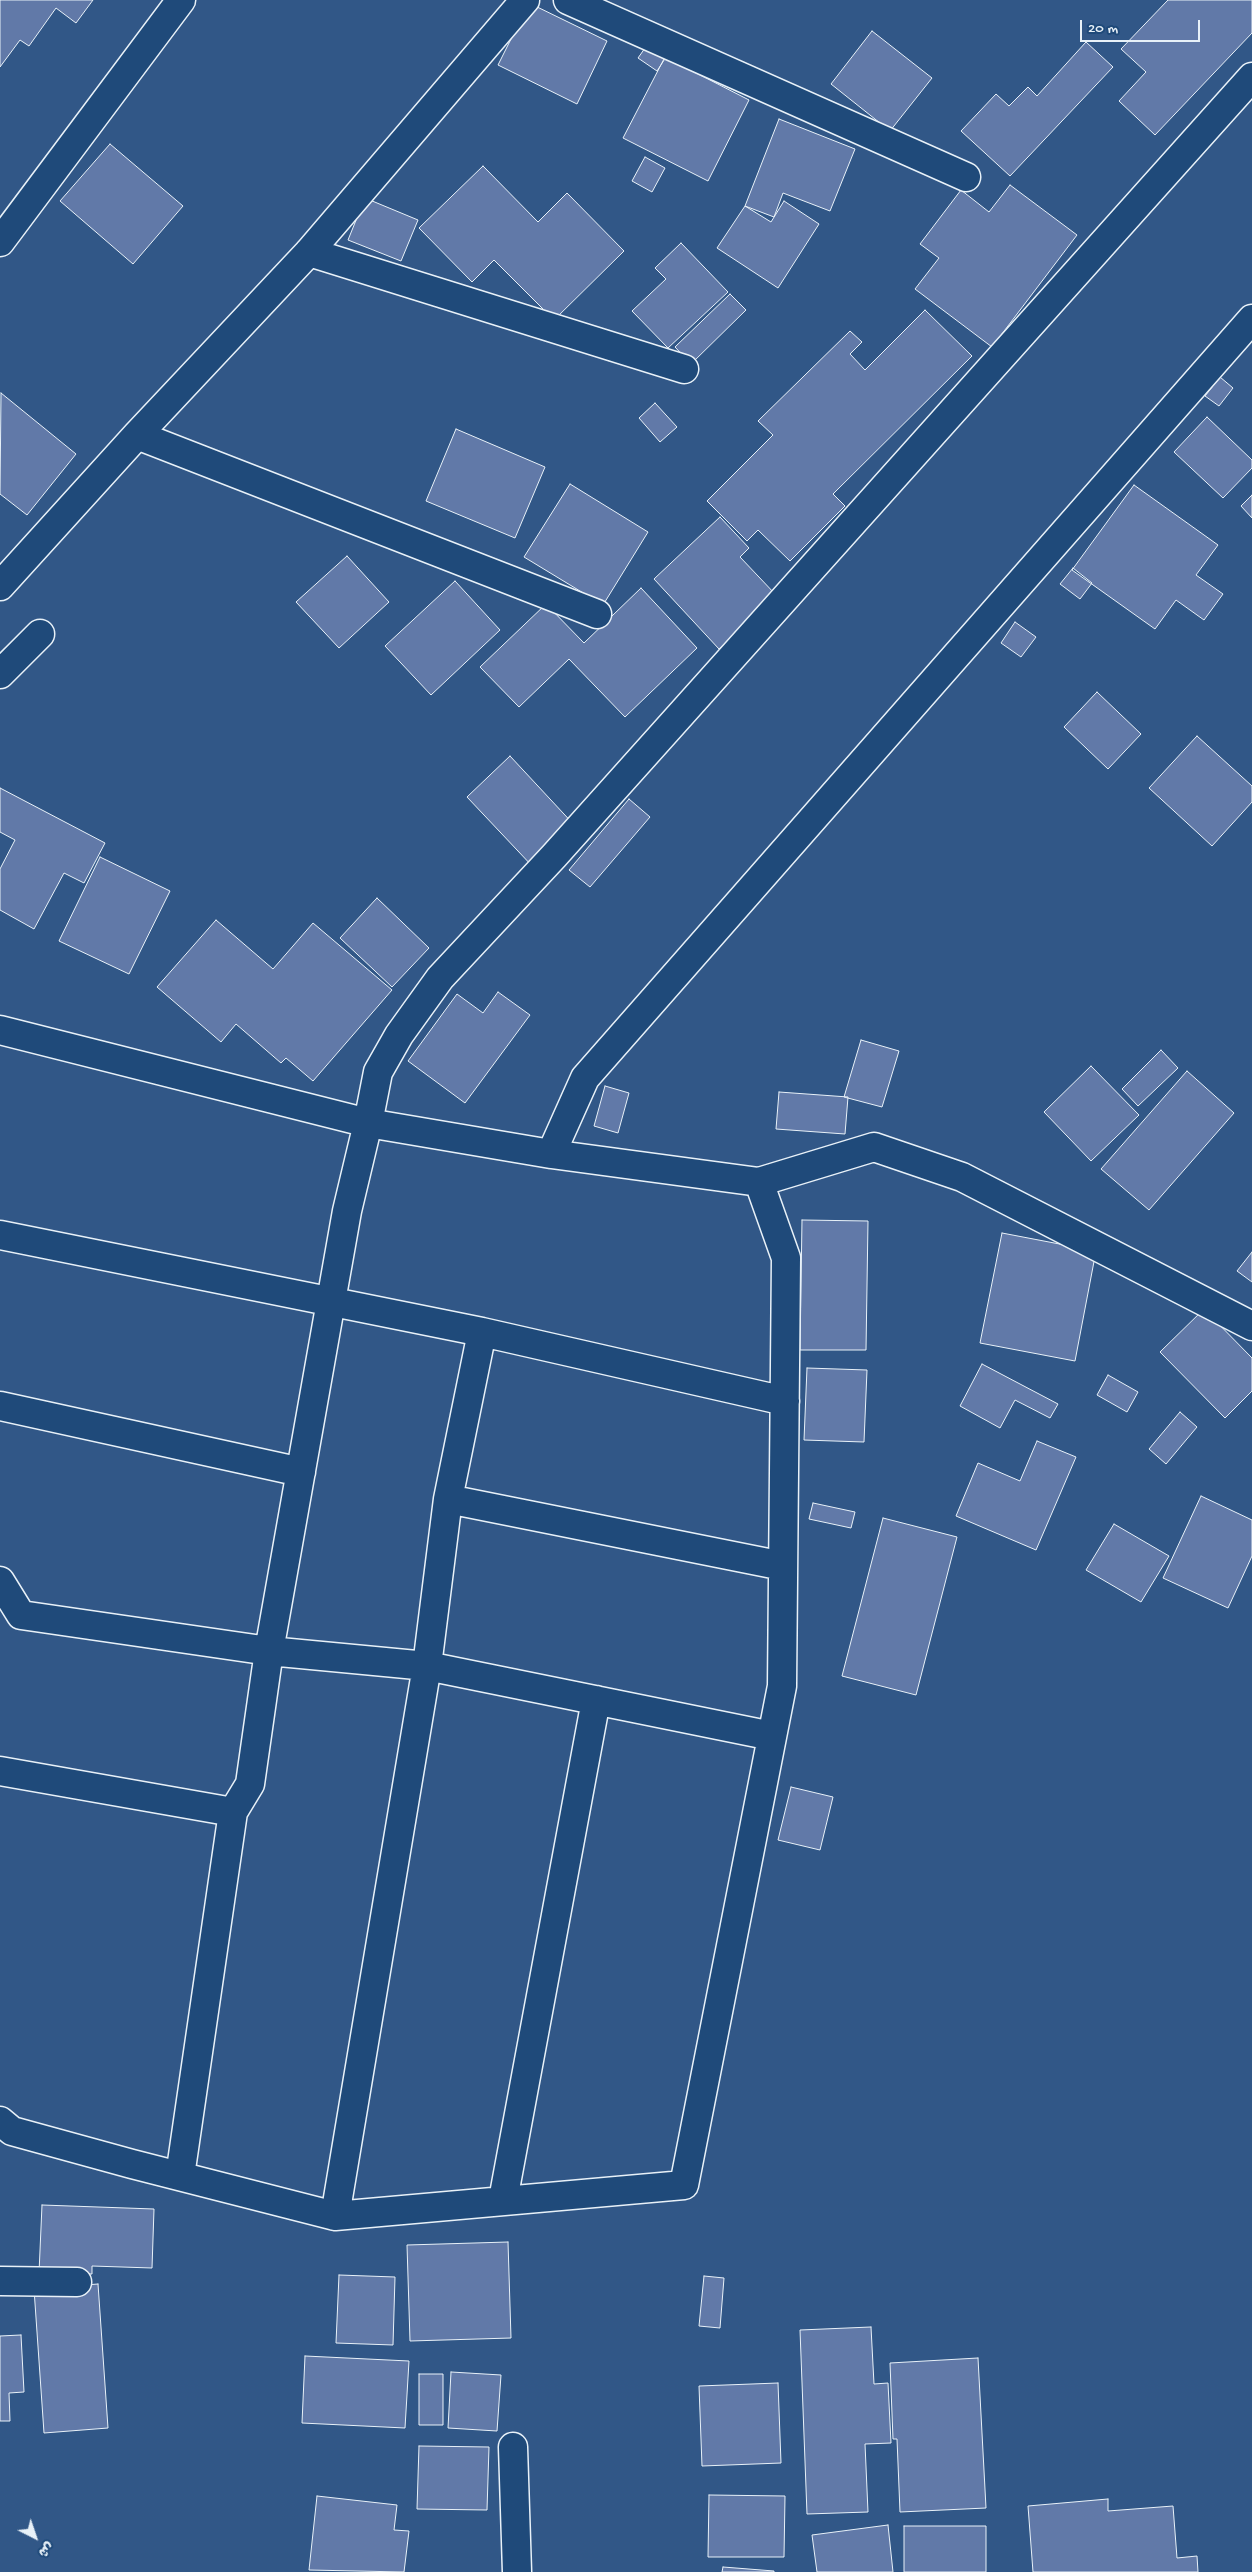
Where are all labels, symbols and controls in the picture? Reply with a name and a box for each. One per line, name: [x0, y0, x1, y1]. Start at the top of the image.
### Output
scale bar: [1082, 10, 1202, 42]
text: 20 m: [1088, 20, 1118, 38]
north arrow: [10, 2512, 60, 2562]
text: ش: [34, 2537, 57, 2560]

